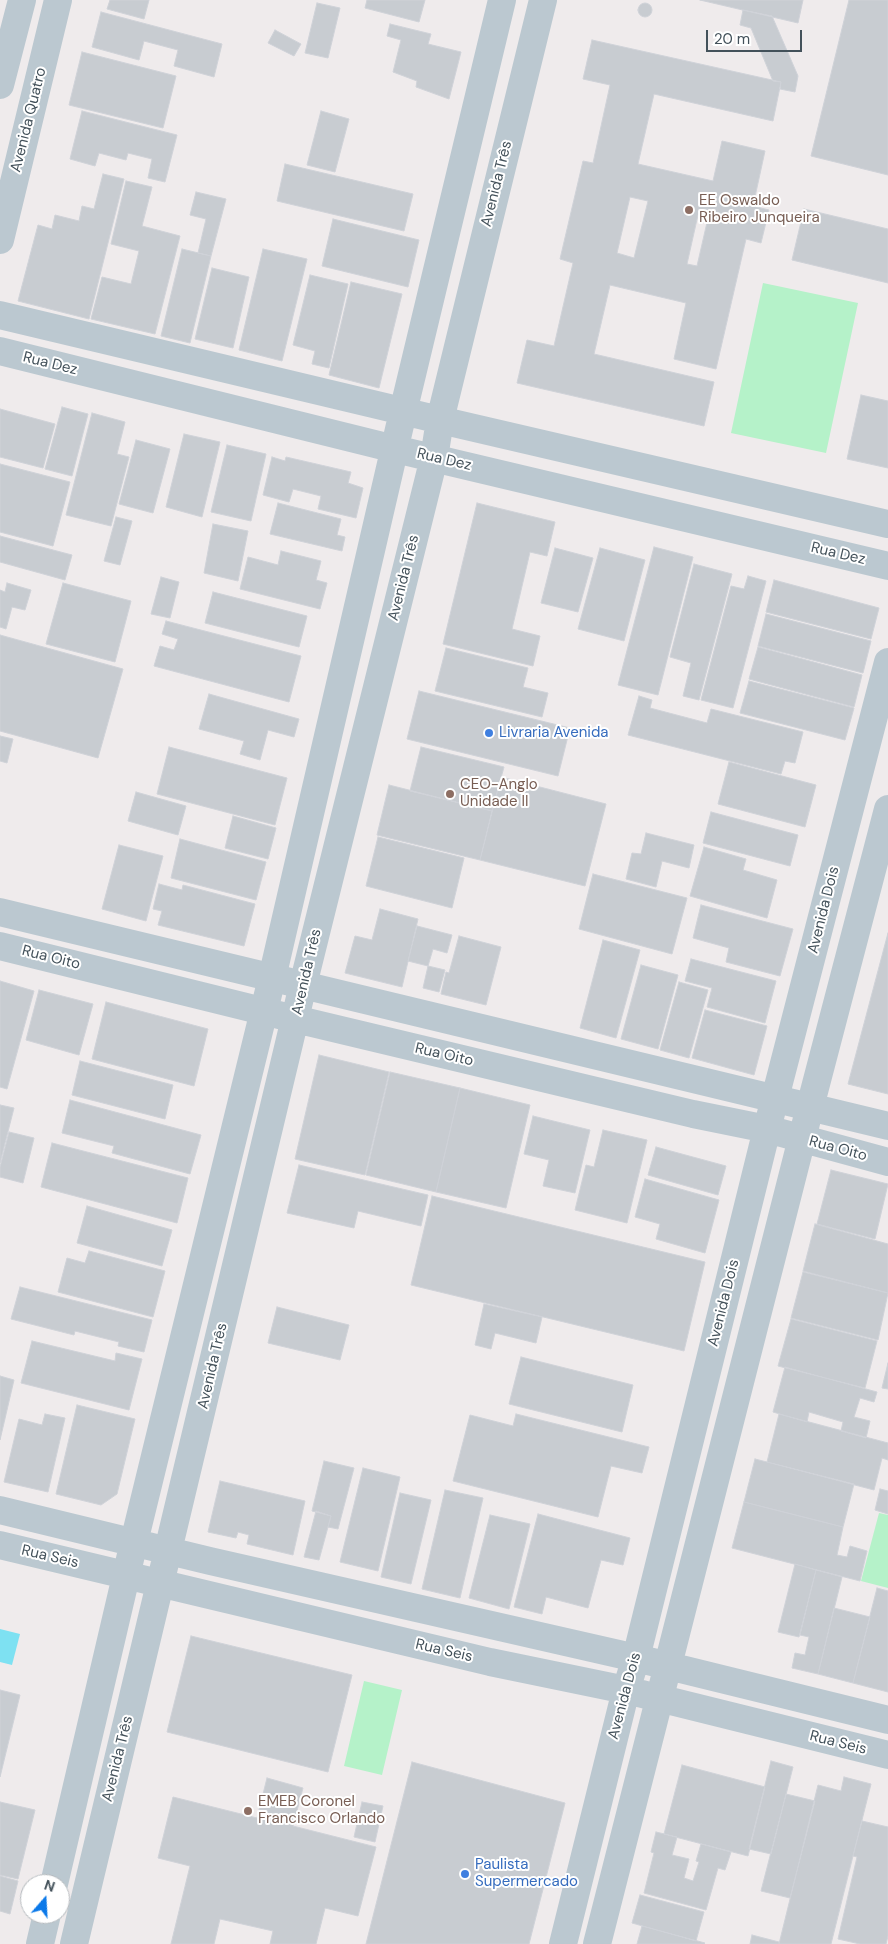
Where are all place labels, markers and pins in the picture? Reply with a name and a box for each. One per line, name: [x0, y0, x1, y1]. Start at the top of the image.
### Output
place label: EE Oswaldo Ribeiro Junqueira: [699, 192, 820, 227]
marker: EE Oswaldo Ribeiro Junqueira: [683, 204, 695, 216]
place label: Livraria Avenida: [499, 724, 608, 742]
marker: Livraria Avenida: [483, 727, 495, 739]
place label: CEO-Anglo Unidade II: [460, 776, 538, 811]
marker: CEO-Anglo Unidade II: [444, 788, 456, 800]
place label: EMEB Coronel Francisco Orlando: [258, 1793, 385, 1828]
marker: EMEB Coronel Francisco Orlando: [242, 1805, 254, 1817]
place label: Paulista Supermercado: [475, 1856, 578, 1891]
marker: Paulista Supermercado: [459, 1868, 471, 1880]

